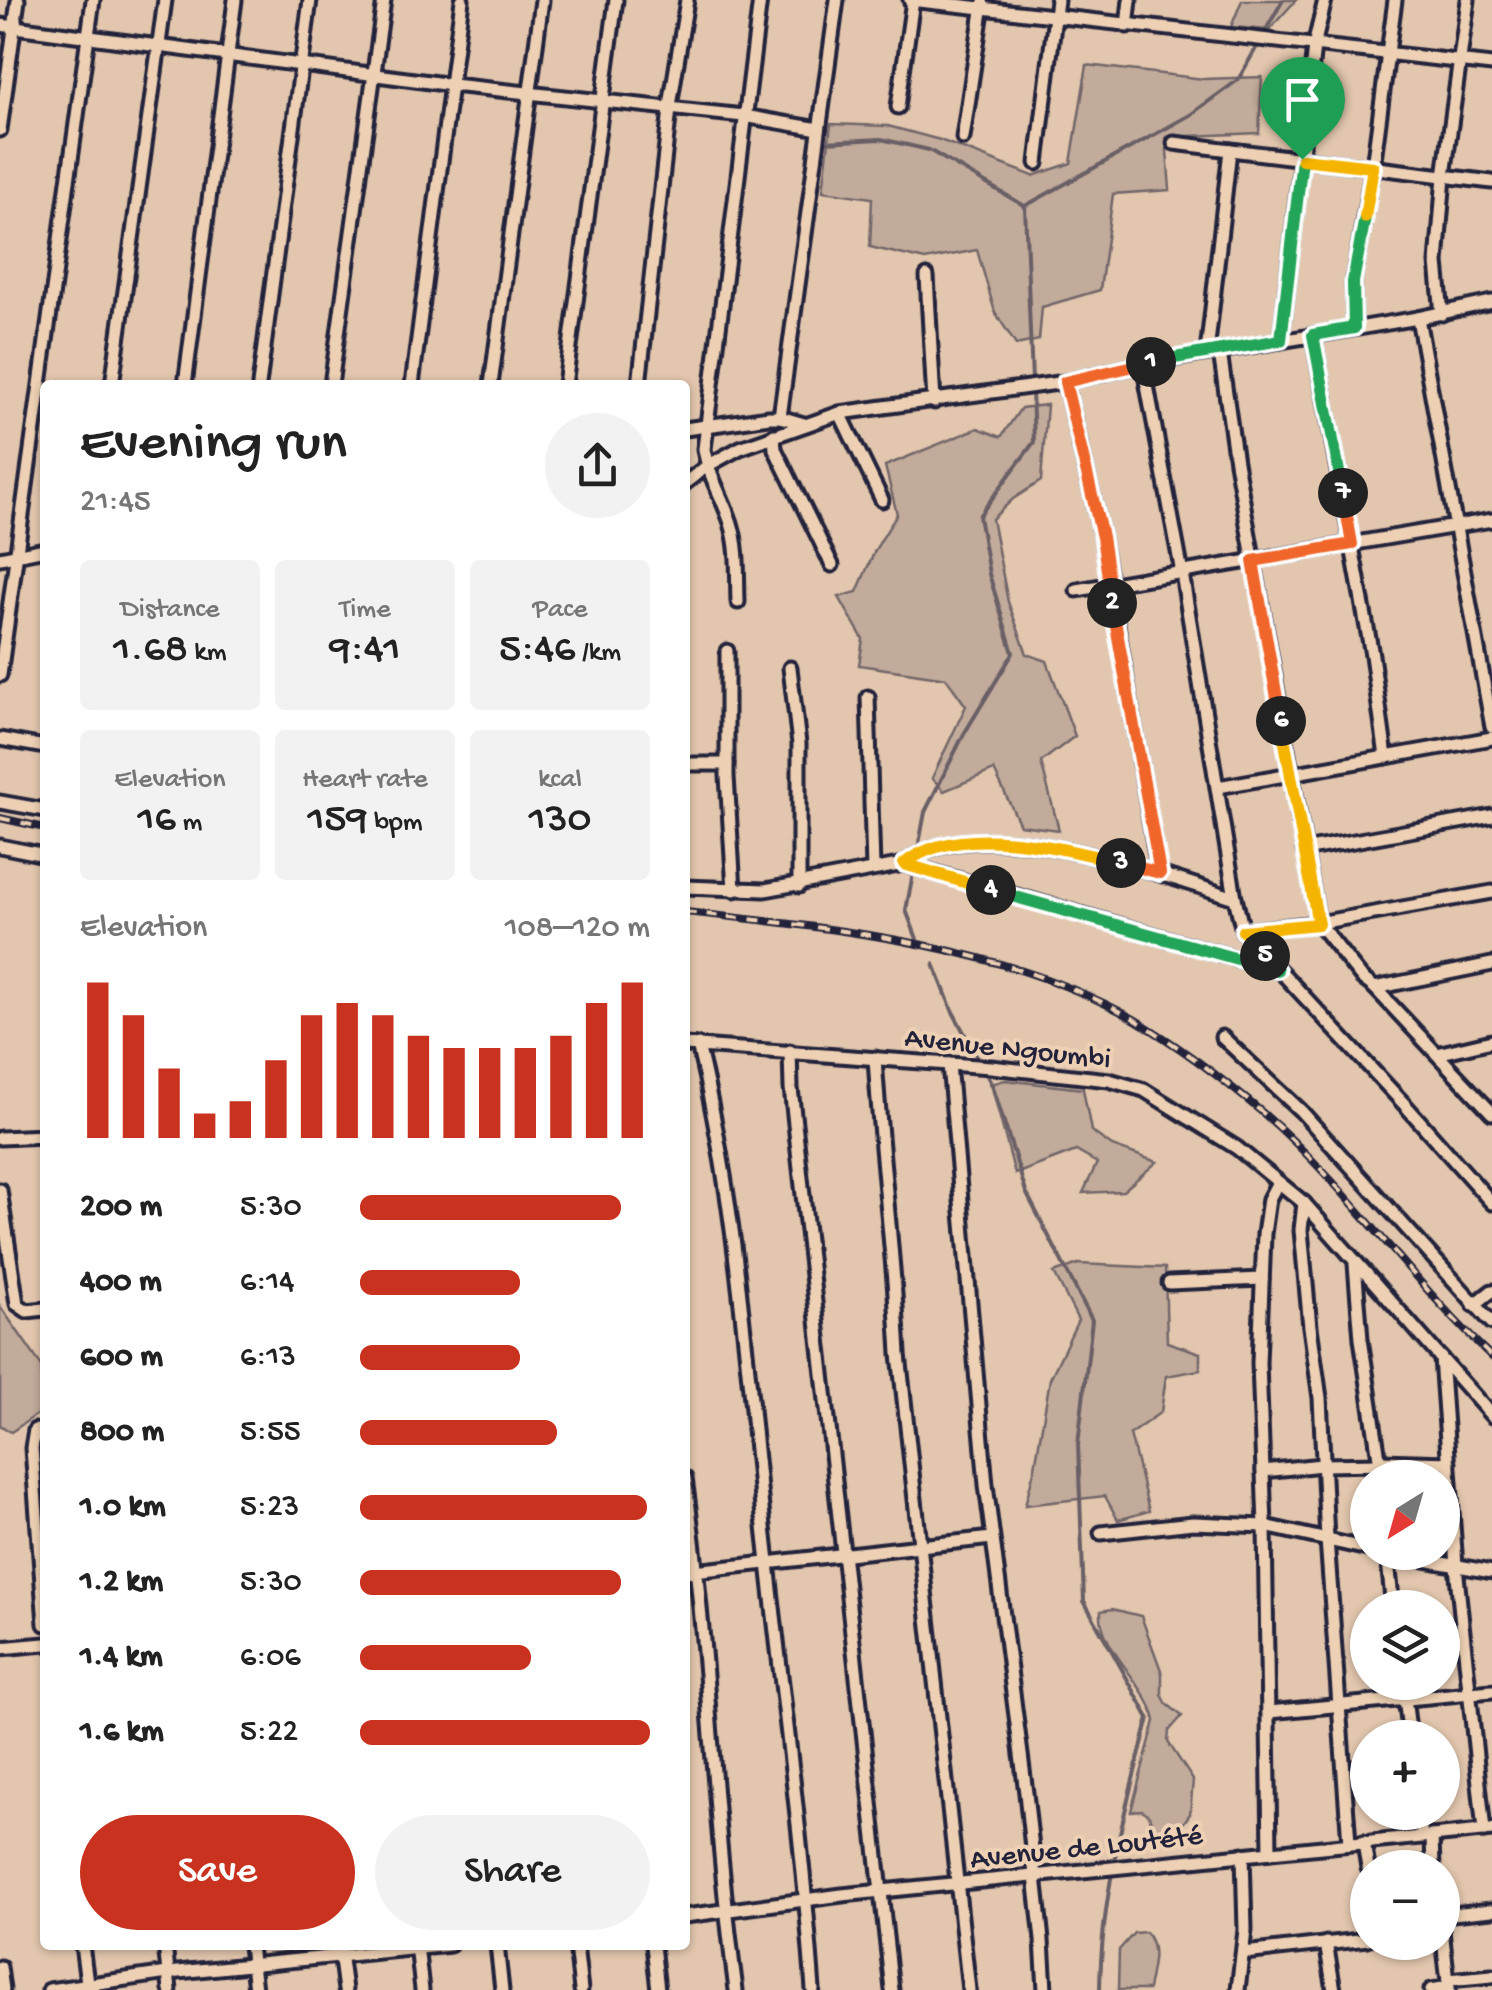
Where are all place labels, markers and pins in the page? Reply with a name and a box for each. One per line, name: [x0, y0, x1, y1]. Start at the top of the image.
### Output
pin: [1260, 57, 1345, 160]
pin: 1: [1126, 337, 1176, 387]
pin: 7: [1318, 468, 1368, 518]
pin: 2: [1087, 578, 1137, 628]
pin: 6: [1256, 696, 1306, 746]
pin: 3: [1096, 838, 1146, 888]
pin: 4: [966, 865, 1016, 915]
pin: 5: [1240, 931, 1290, 981]

